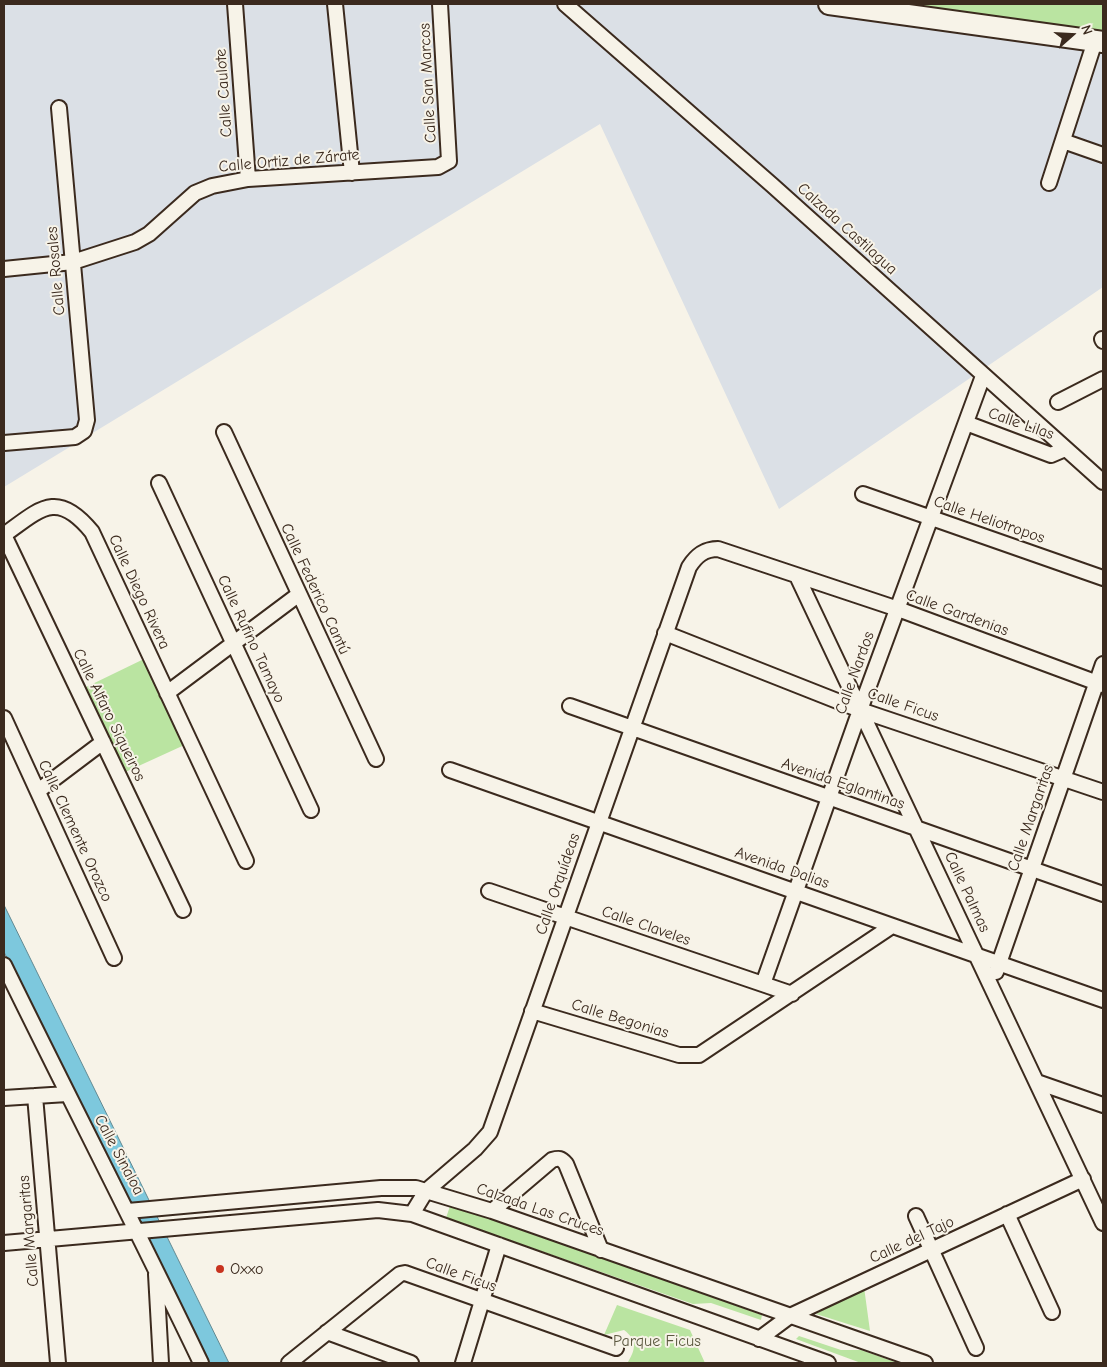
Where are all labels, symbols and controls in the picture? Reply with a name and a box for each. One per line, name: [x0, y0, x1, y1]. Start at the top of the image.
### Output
north arrow: [1047, 10, 1097, 60]
street label: Calle San Marcos: [415, 23, 441, 143]
text: N: [1077, 23, 1096, 37]
street label: Calle Caulote: [211, 48, 237, 138]
street label: Calle Ortiz de Zárate: [218, 145, 360, 177]
street label: Calzada Castilagua: [793, 179, 901, 279]
street label: Calle Rosales: [43, 226, 69, 316]
street label: Calle Lilas: [985, 404, 1057, 444]
street label: Calle Heliotropos: [931, 492, 1047, 548]
street label: Calle Federico Cantú: [276, 520, 354, 658]
street label: Calle Diego Rivera: [104, 532, 174, 652]
street label: Calle Rufino Tamayo: [213, 572, 289, 706]
street label: Calle Gardenias: [903, 586, 1011, 640]
street label: Calle Nardos: [831, 629, 879, 717]
street label: Calle Alfaro Siqueiros: [69, 646, 149, 784]
street label: Calle Ficus: [865, 684, 941, 726]
street label: Avenida Eglantinas: [779, 754, 907, 814]
street label: Calle Clemente Orozco: [34, 757, 116, 905]
street label: Calle Margaritas: [1004, 762, 1058, 874]
street label: Calle Orquídeas: [532, 831, 584, 937]
street label: Avenida Dalias: [732, 843, 832, 893]
street label: Calle Palmas: [940, 849, 994, 935]
street label: Calle Claveles: [599, 902, 693, 950]
street label: Calle Begonias: [569, 995, 671, 1043]
street label: Calle Sinaloa: [90, 1112, 148, 1198]
street label: Calle Margaritas: [15, 1175, 43, 1287]
street label: Calzada Las Cruces: [474, 1179, 606, 1241]
street label: Calle del Tajo: [867, 1212, 957, 1268]
street label: Calle Ficus: [423, 1253, 499, 1297]
place label: Oxxo: [230, 1259, 264, 1279]
marker: Oxxo: [214, 1263, 226, 1275]
park label: Parque Ficus: [613, 1331, 701, 1351]

